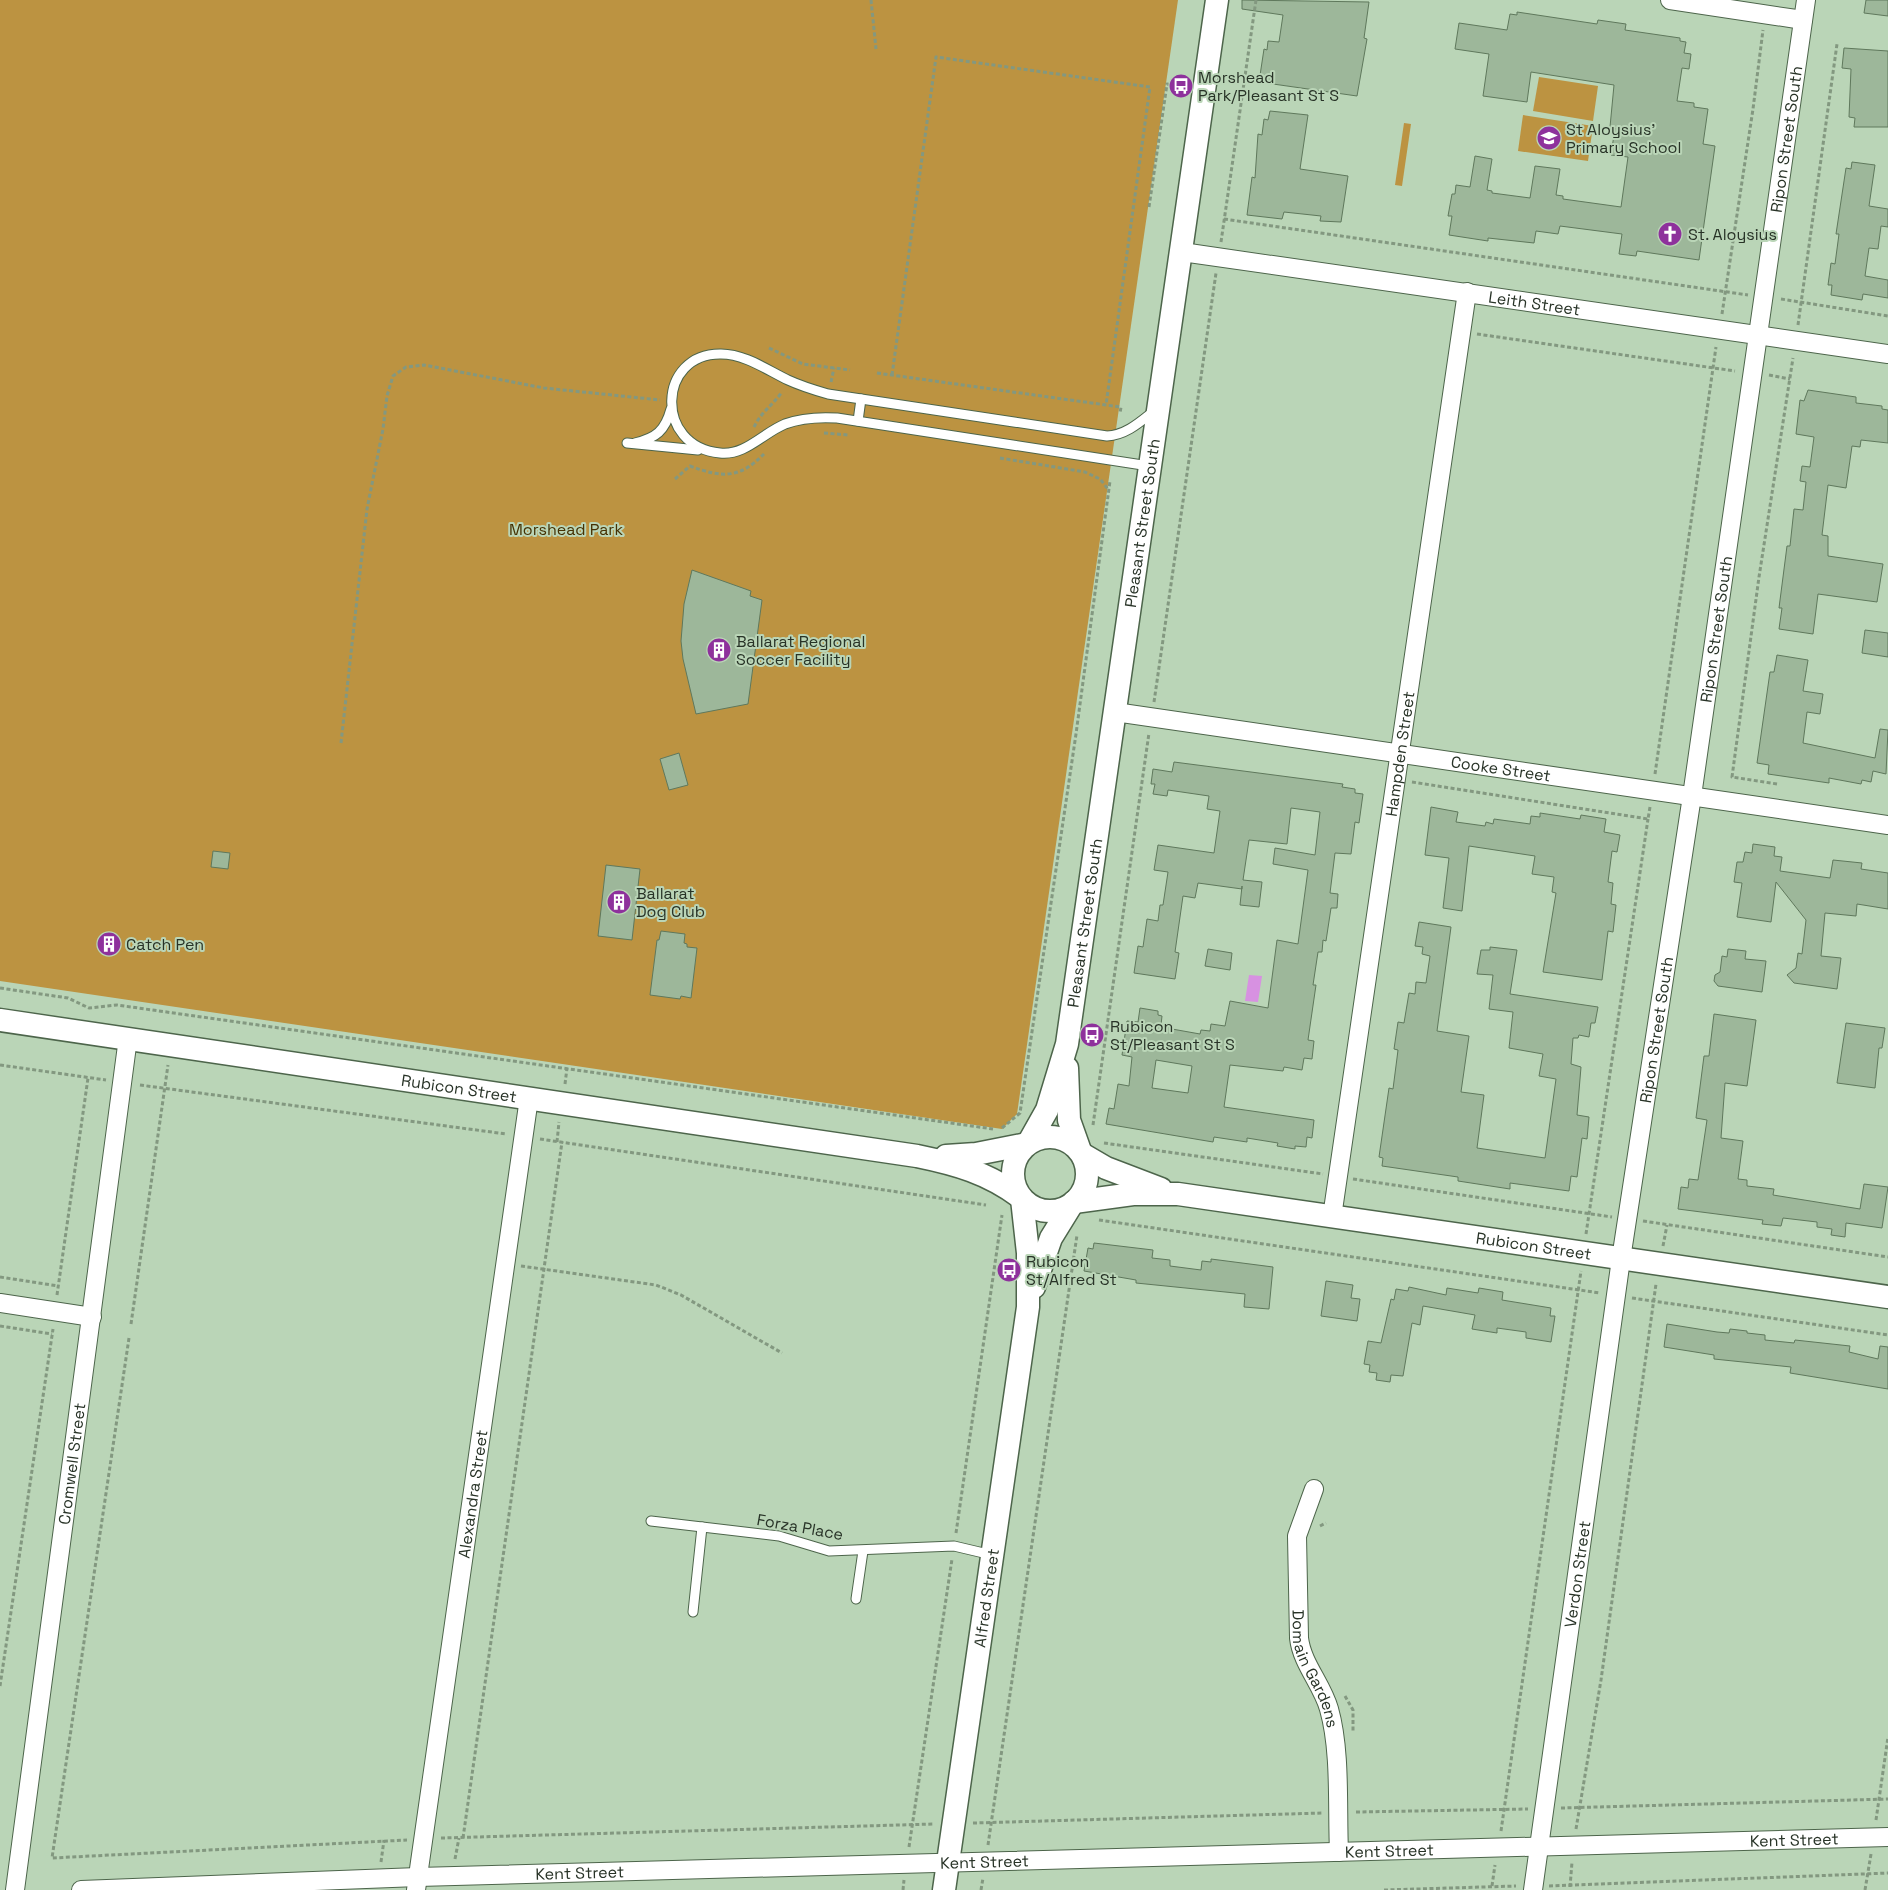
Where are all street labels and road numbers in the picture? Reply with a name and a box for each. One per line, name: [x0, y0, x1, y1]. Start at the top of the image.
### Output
street label: Ripon Street South: [1765, 65, 1807, 214]
street label: Leith Street: [1487, 286, 1582, 320]
street label: Pleasant Street South: [1119, 437, 1164, 609]
street label: Ripon Street South: [1695, 555, 1737, 704]
street label: Hampden Street: [1380, 690, 1419, 818]
street label: Cooke Street: [1450, 751, 1552, 786]
street label: Pleasant Street South: [1062, 837, 1107, 1009]
street label: Ripon Street South: [1635, 955, 1678, 1104]
street label: Rubicon Street: [400, 1069, 518, 1107]
street label: Rubicon Street: [1475, 1227, 1593, 1264]
street label: Cromwell Street: [53, 1402, 90, 1526]
street label: Alexandra Street: [453, 1428, 492, 1560]
street label: Forza Place: [755, 1509, 845, 1545]
street label: Verdon Street: [1559, 1519, 1595, 1629]
street label: Alfred Street: [969, 1547, 1004, 1649]
street label: Domain Gardens: [1288, 1609, 1344, 1729]
street label: Kent Street: [1749, 1828, 1839, 1851]
street label: Kent Street: [1345, 1839, 1434, 1862]
street label: Kent Street: [940, 1850, 1029, 1873]
street label: Kent Street: [535, 1861, 624, 1884]

